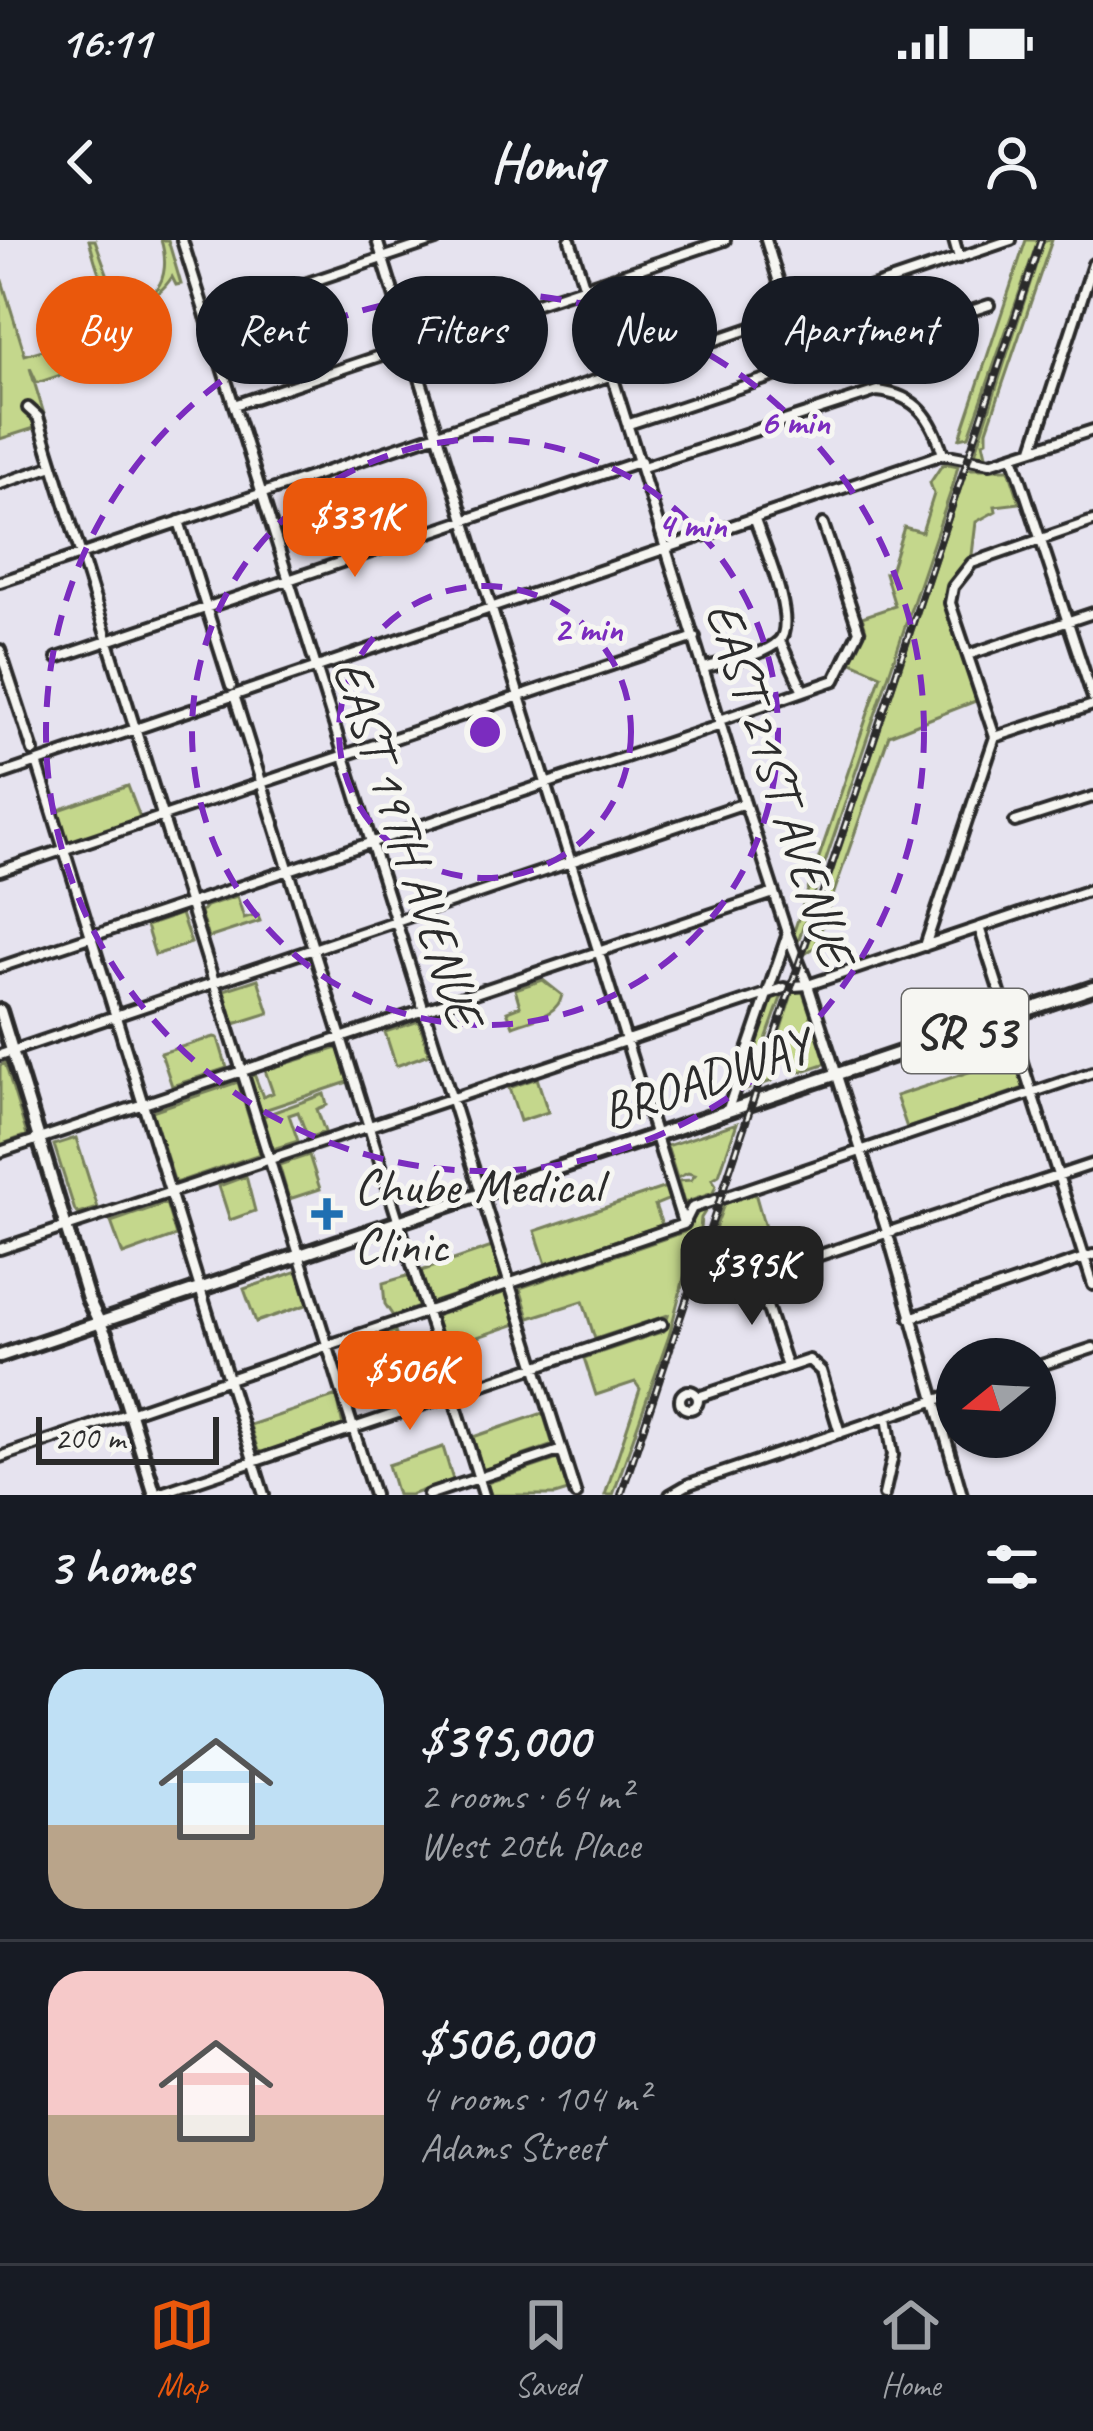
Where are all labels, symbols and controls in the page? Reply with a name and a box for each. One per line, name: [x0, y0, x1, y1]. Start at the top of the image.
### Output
text: 16:11: [60, 14, 151, 71]
text: Homiq: [490, 128, 603, 196]
icon: back: [48, 129, 114, 195]
icon: person: [979, 129, 1045, 195]
chip: Buy: [36, 276, 172, 384]
chip: Rent: [196, 276, 348, 384]
chip: Filters: [372, 276, 548, 384]
chip: New: [572, 276, 717, 384]
chip: Apartment: [741, 276, 979, 384]
text: 6 min: [760, 399, 831, 445]
pin: $331K: [271, 478, 439, 580]
text: $331K: [310, 492, 400, 541]
text: 4 min: [658, 502, 728, 548]
street label: EAST 21ST AVENUE: [691, 594, 871, 978]
text: 2 min: [554, 606, 624, 652]
street label: EAST 19TH AVENUE: [319, 652, 499, 1040]
centre of rings: [464, 711, 506, 753]
road number: SR 53: [902, 989, 1028, 1073]
street label: BROADWAY: [593, 1010, 825, 1143]
place label: Chube Medical Clinic: [354, 1154, 610, 1277]
marker: Chube Medical Clinic: [311, 1198, 343, 1230]
pin: $395K: [668, 1226, 836, 1328]
text: $395K: [708, 1240, 796, 1289]
pin: $506K: [326, 1331, 494, 1433]
north arrow: [936, 1338, 1056, 1458]
map controls: [936, 1338, 1056, 1458]
text: $506K: [365, 1345, 455, 1394]
scale bar: [36, 1411, 219, 1464]
text: 200 m: [54, 1417, 125, 1459]
icon: filters: [979, 1534, 1045, 1600]
text: 3 homes: [48, 1535, 192, 1599]
text: $395,000: [420, 1708, 589, 1772]
icon: home: [144, 1717, 288, 1861]
text: 2 rooms · 64 m²: [420, 1772, 631, 1821]
text: West 20th Place: [420, 1821, 640, 1870]
text: $506,000: [420, 2010, 591, 2074]
icon: home: [144, 2019, 288, 2163]
text: 4 rooms · 104 m²: [420, 2074, 648, 2123]
text: Adams Street: [420, 2123, 604, 2172]
tab: Map: [149, 2292, 215, 2406]
tab: Saved: [513, 2292, 579, 2406]
tab: Home: [878, 2292, 944, 2406]

